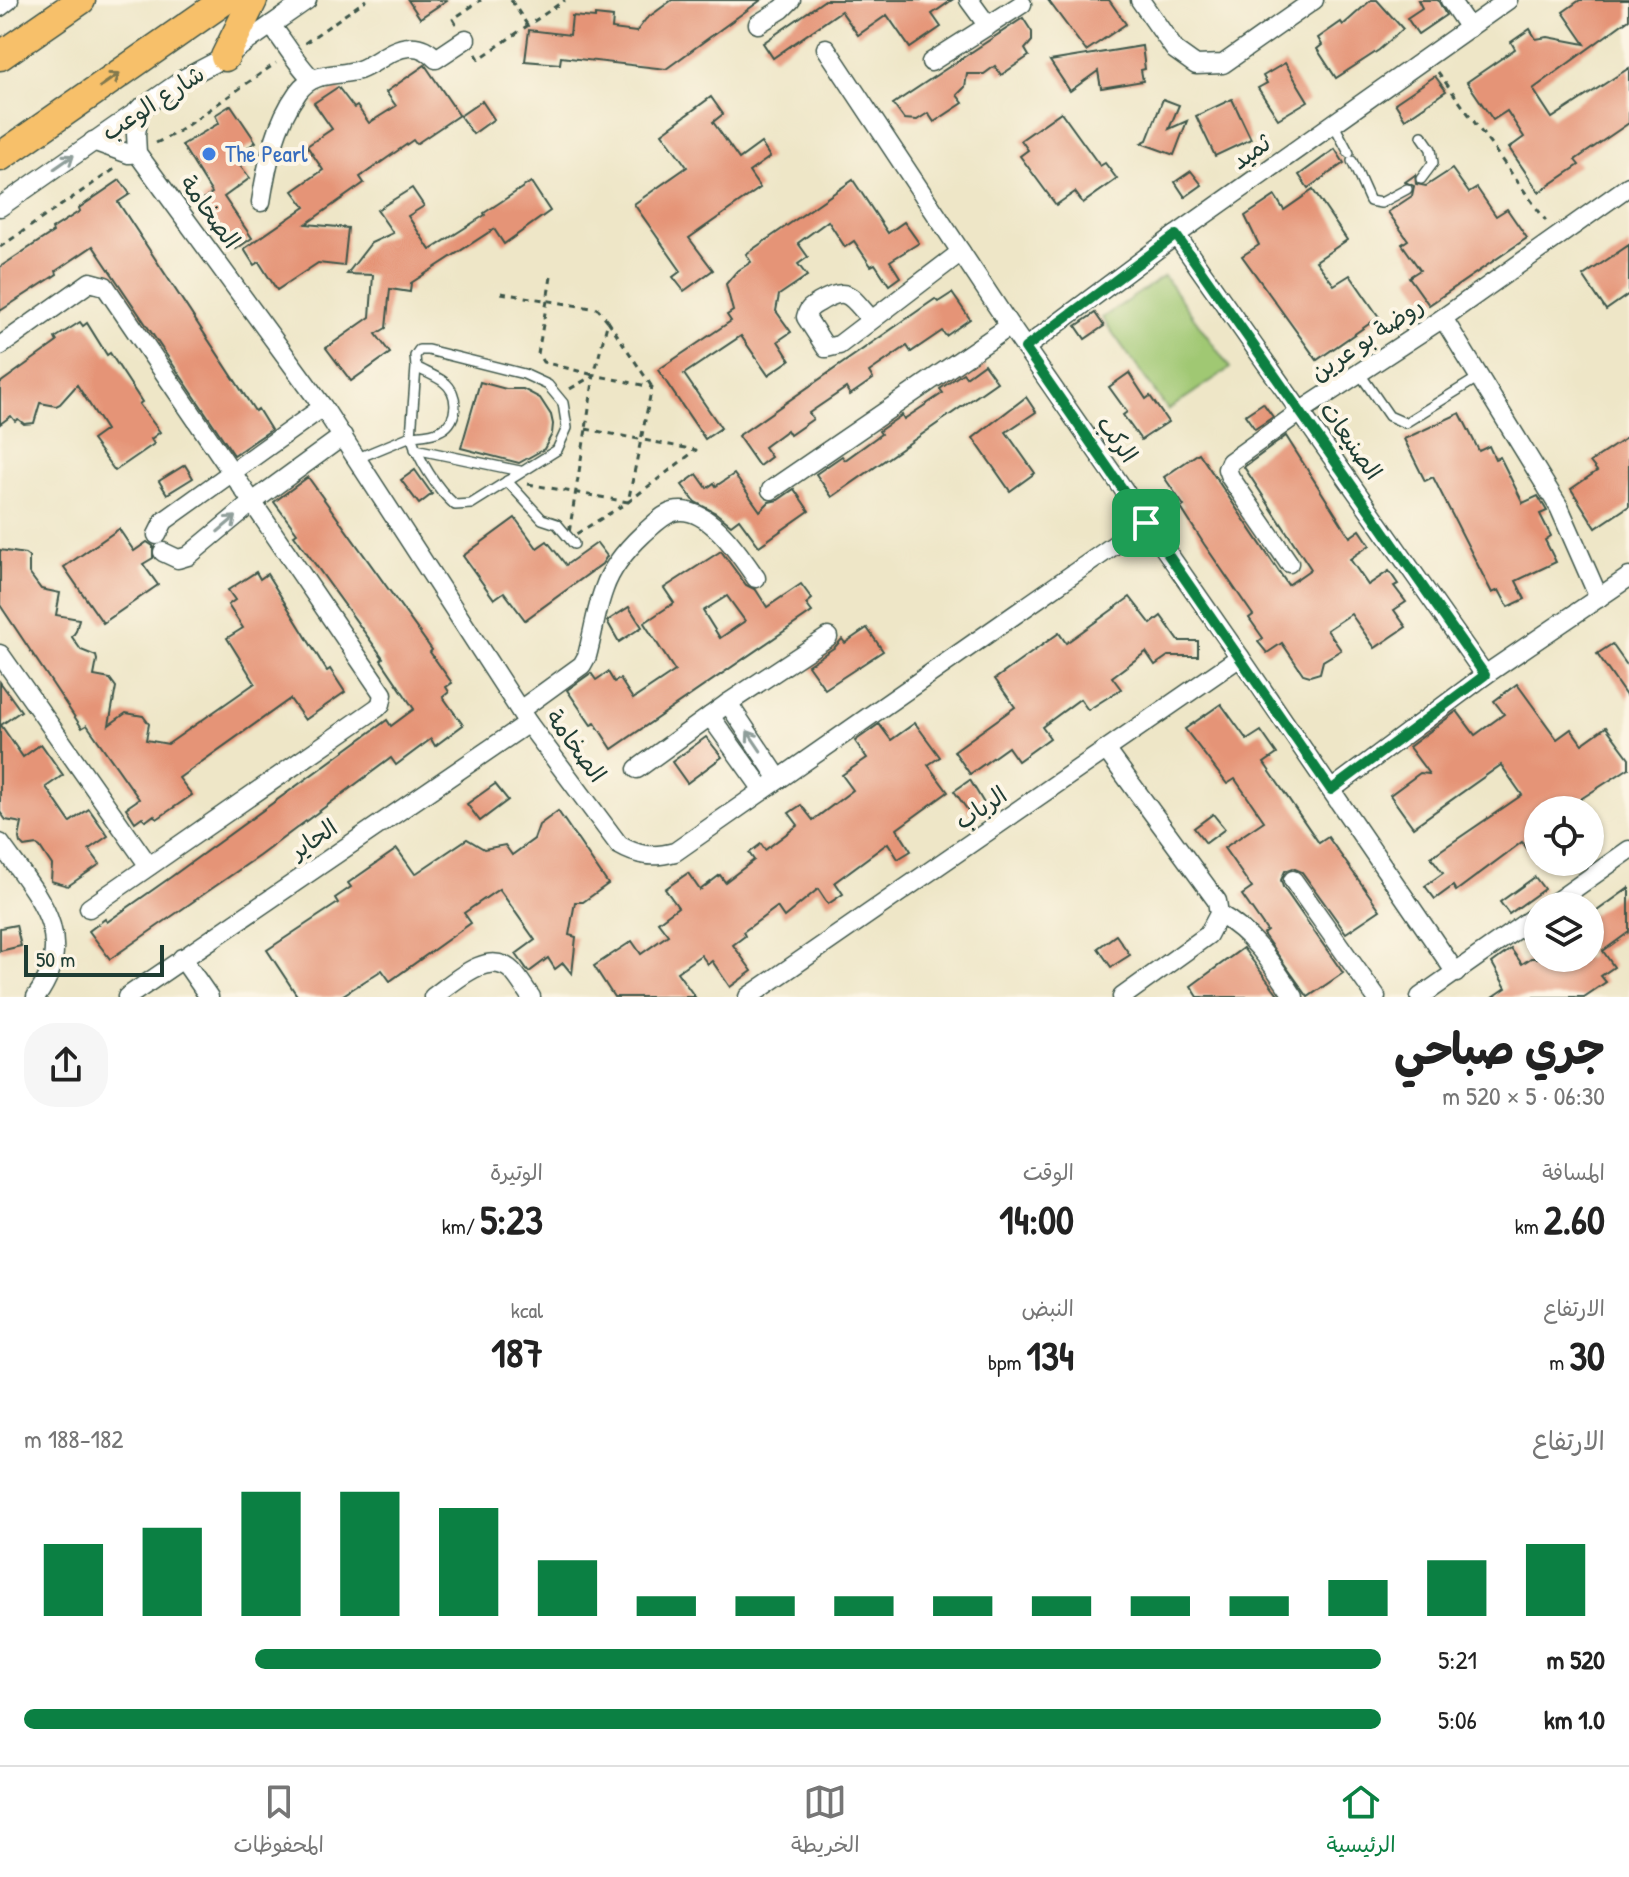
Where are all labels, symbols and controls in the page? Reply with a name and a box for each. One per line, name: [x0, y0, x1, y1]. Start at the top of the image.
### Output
street label: شارع الوعب: [95, 57, 211, 149]
one-way arrow: [98, 72, 120, 88]
street label: ثميد: [1224, 126, 1277, 176]
place label: The Pearl: [225, 137, 308, 169]
marker: The Pearl: [200, 145, 218, 163]
one-way arrow: [52, 154, 74, 170]
street label: الصخامة: [173, 168, 248, 254]
street label: روضة بو عرين: [1304, 289, 1429, 388]
street label: الصنيعات: [1313, 395, 1390, 486]
street label: الركب: [1090, 408, 1146, 469]
pin: [1112, 489, 1180, 557]
icon: arrive: [1124, 501, 1168, 545]
one-way arrow: [216, 515, 237, 533]
street label: الصخامة: [539, 702, 614, 788]
one-way arrow: [745, 731, 762, 753]
street label: الرباب: [948, 778, 1013, 836]
map controls: [1524, 796, 1604, 972]
button: locate: [1524, 796, 1604, 876]
street label: الحاير: [282, 811, 343, 867]
button: layers: [1524, 892, 1604, 972]
scale bar: [24, 941, 164, 977]
text: 50 m: [36, 944, 75, 974]
text: جري صباحي: [1394, 1018, 1605, 1078]
button: share: [24, 1023, 108, 1107]
text: 06:30 · 5 × 520 m: [1442, 1078, 1605, 1113]
text: الوتيرة: [490, 1157, 543, 1187]
text: الوقت: [1023, 1157, 1074, 1187]
text: المسافة: [1542, 1157, 1605, 1187]
text: 5:23: [480, 1192, 543, 1246]
text: 14:00: [999, 1192, 1074, 1246]
text: 2.60: [1544, 1192, 1605, 1246]
text: /km: [442, 1211, 480, 1241]
text: km: [1515, 1211, 1544, 1241]
text: النبض: [1021, 1293, 1074, 1323]
text: الارتفاع: [1543, 1293, 1605, 1323]
text: kcal: [511, 1295, 543, 1325]
text: 187: [491, 1325, 543, 1379]
text: 134: [1027, 1328, 1074, 1382]
text: 30: [1569, 1328, 1605, 1382]
text: bpm: [988, 1347, 1027, 1377]
text: m: [1549, 1347, 1569, 1377]
text: 182–188 m: [24, 1421, 123, 1456]
text: الارتفاع: [1532, 1423, 1605, 1458]
text: 5:21: [1438, 1642, 1477, 1677]
text: 520 m: [1547, 1642, 1605, 1677]
text: 5:06: [1438, 1702, 1477, 1737]
text: 1.0 km: [1544, 1702, 1605, 1737]
tab: المحفوظات: [233, 1780, 324, 1864]
tab: الخريطة: [791, 1780, 860, 1864]
tab: الرئيسية: [1326, 1780, 1396, 1864]

